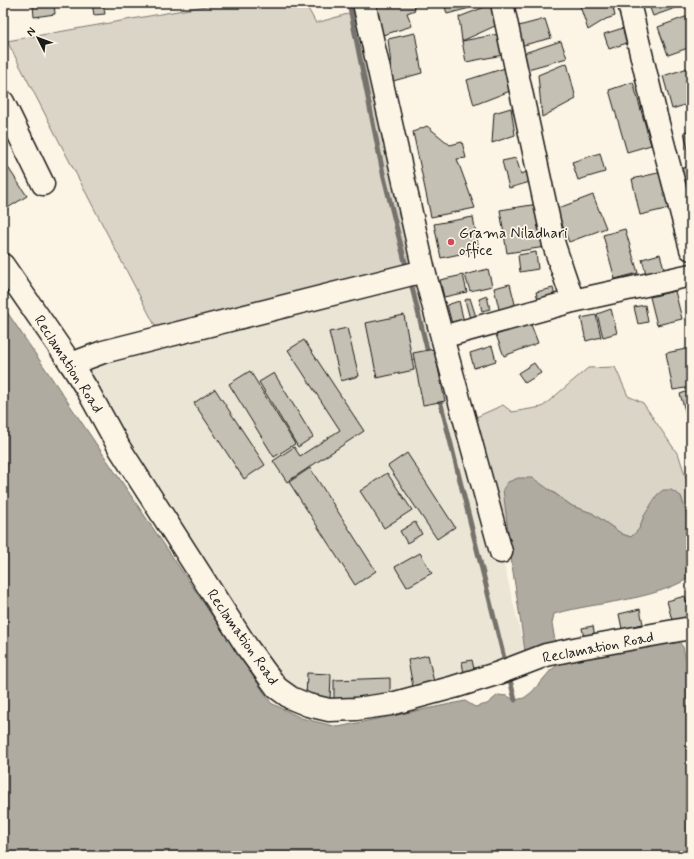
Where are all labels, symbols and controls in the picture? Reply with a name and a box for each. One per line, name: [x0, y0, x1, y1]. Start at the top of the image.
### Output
north arrow: [18, 18, 58, 58]
text: N: [24, 25, 39, 39]
place label: Grama Niladhari office: [459, 224, 568, 261]
marker: Grama Niladhari office: [446, 237, 456, 247]
street label: Reclamation Road: [29, 312, 107, 417]
street label: Reclamation Road: [202, 586, 283, 690]
street label: Reclamation Road: [541, 627, 656, 669]

